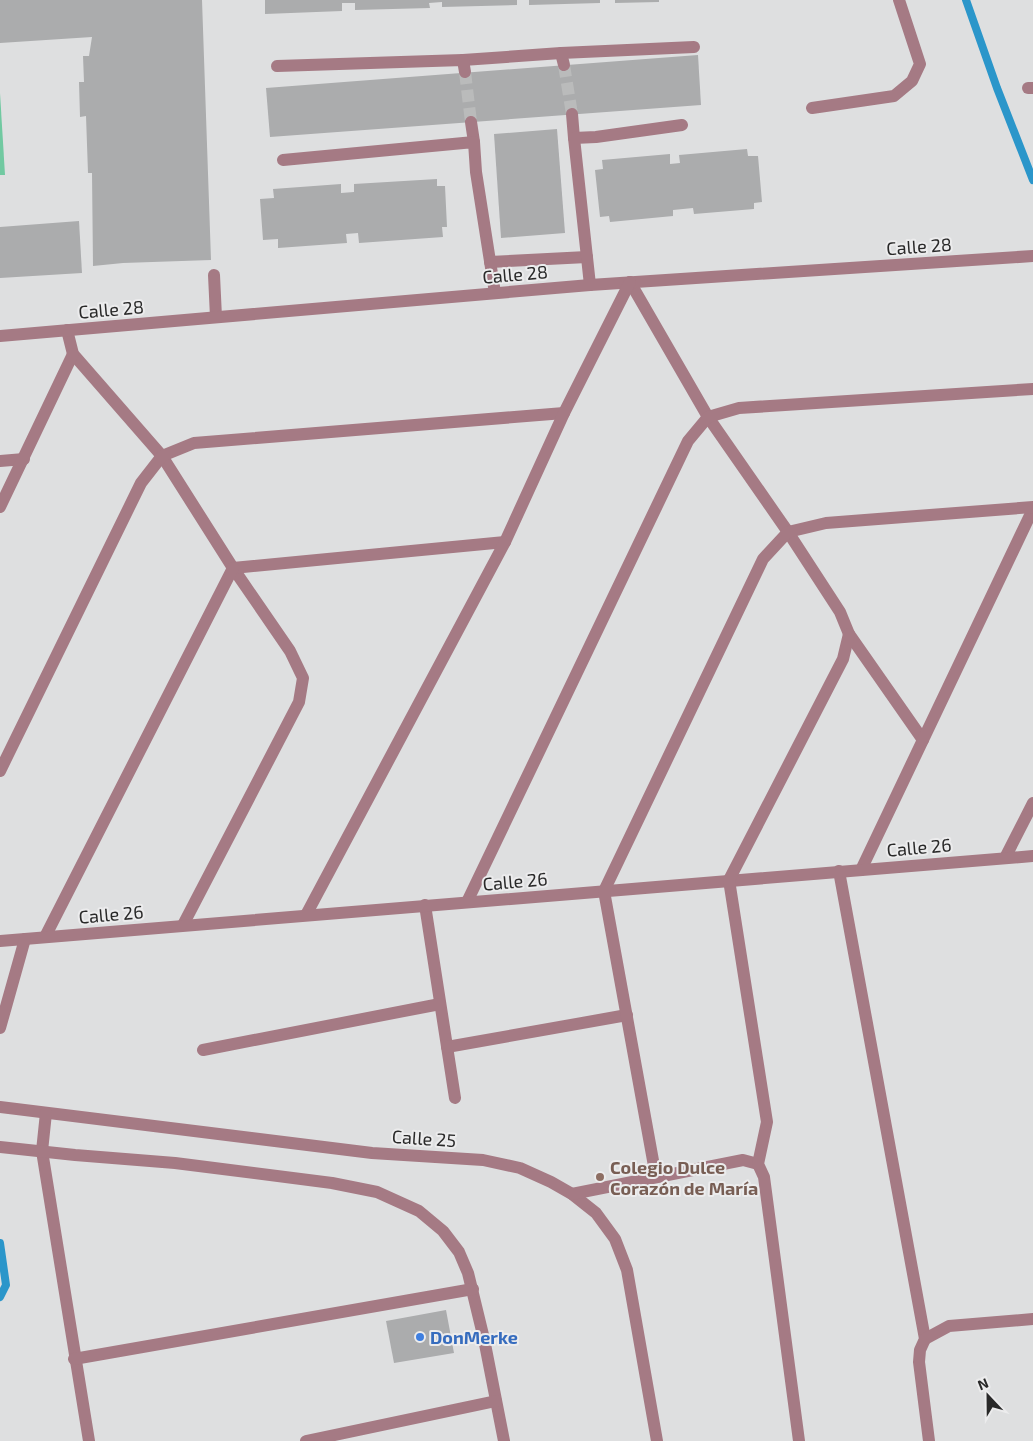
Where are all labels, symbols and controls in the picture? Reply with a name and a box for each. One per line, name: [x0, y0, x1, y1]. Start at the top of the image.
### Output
street label: Calle 28: [886, 233, 952, 259]
street label: Calle 28: [481, 260, 549, 288]
street label: Calle 28: [77, 295, 145, 323]
street label: Calle 26: [886, 833, 952, 861]
street label: Calle 26: [482, 867, 548, 895]
street label: Calle 26: [78, 900, 144, 928]
street label: Calle 25: [391, 1125, 457, 1151]
place label: Colegio Dulce Corazón de María: [610, 1156, 758, 1199]
marker: Colegio Dulce Corazón de María: [594, 1171, 606, 1183]
place label: DonMerke: [430, 1326, 518, 1348]
marker: DonMerke: [414, 1331, 426, 1343]
north arrow: [963, 1371, 1013, 1421]
text: N: [975, 1374, 991, 1393]

